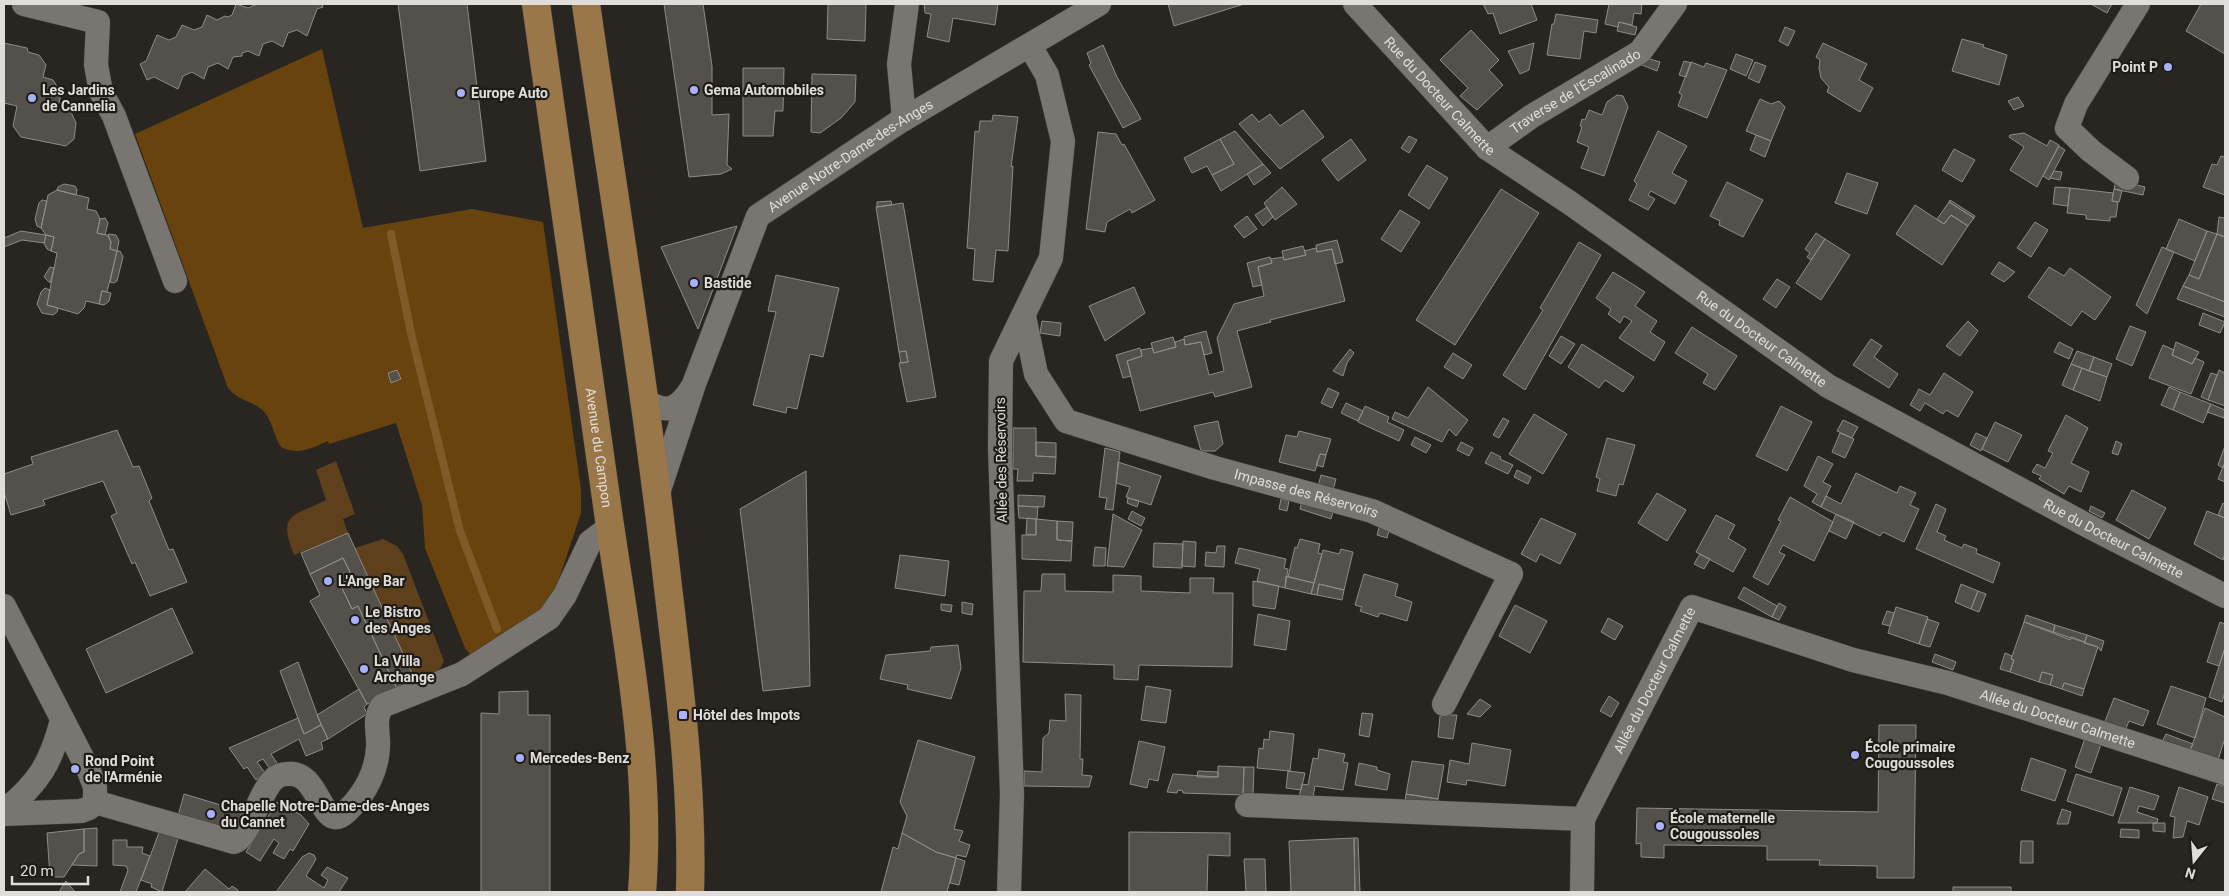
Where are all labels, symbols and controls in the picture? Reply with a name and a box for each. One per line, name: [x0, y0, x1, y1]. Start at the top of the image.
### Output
street label: Rue du Docteur Calmette: [1381, 33, 1498, 159]
street label: Traverse de l'Escalinado: [1507, 46, 1643, 137]
place label: Point P: [2112, 59, 2158, 75]
marker: Point P: [2162, 61, 2174, 73]
place label: Les Jardins de Cannelia: [42, 82, 116, 114]
place label: Gema Automobiles: [704, 82, 824, 98]
marker: Gema Automobiles: [688, 84, 700, 96]
place label: Europe Auto: [471, 85, 548, 101]
marker: Europe Auto: [455, 87, 467, 99]
marker: Les Jardins de Cannelia: [26, 92, 38, 104]
street label: Avenue Notre-Dame-des-Anges: [765, 96, 936, 215]
place label: Bastide: [704, 275, 752, 291]
marker: Bastide: [688, 277, 700, 289]
street label: Rue du Docteur Calmette: [1694, 288, 1830, 390]
street label: Avenue du Campon: [582, 387, 615, 509]
street label: Allée des Réservoirs: [992, 397, 1010, 523]
street label: Impasse des Réservoirs: [1233, 466, 1381, 521]
street label: Rue du Docteur Calmette: [2041, 496, 2186, 581]
place label: L'Ange Bar: [338, 573, 405, 589]
marker: L'Ange Bar: [322, 575, 334, 587]
place label: Le Bistro des Anges: [365, 604, 431, 636]
street label: Allée du Docteur Calmette: [1610, 604, 1699, 756]
marker: Le Bistro des Anges: [349, 614, 361, 626]
place label: La Villa Archange: [374, 653, 435, 685]
marker: La Villa Archange: [358, 663, 370, 675]
street label: Allée du Docteur Calmette: [1978, 686, 2137, 751]
place label: Hôtel des Impots: [693, 707, 800, 723]
marker: Hôtel des Impots: [677, 709, 689, 721]
place label: École primaire Cougoussoles: [1865, 738, 1956, 771]
marker: École primaire Cougoussoles: [1849, 749, 1861, 761]
place label: Mercedes-Benz: [530, 750, 629, 766]
marker: Mercedes-Benz: [514, 752, 526, 764]
place label: Rond Point de l'Arménie: [85, 753, 163, 785]
marker: Rond Point de l'Arménie: [69, 763, 81, 775]
place label: Chapelle Notre-Dame-des-Anges du Cannet: [221, 798, 430, 830]
marker: Chapelle Notre-Dame-des-Anges du Cannet: [205, 808, 217, 820]
place label: École maternelle Cougoussoles: [1670, 809, 1776, 842]
marker: École maternelle Cougoussoles: [1654, 820, 1666, 832]
north arrow: [2169, 836, 2219, 886]
scale bar: [12, 854, 89, 886]
text: 20 m: [20, 862, 54, 880]
text: N: [2183, 864, 2197, 883]

